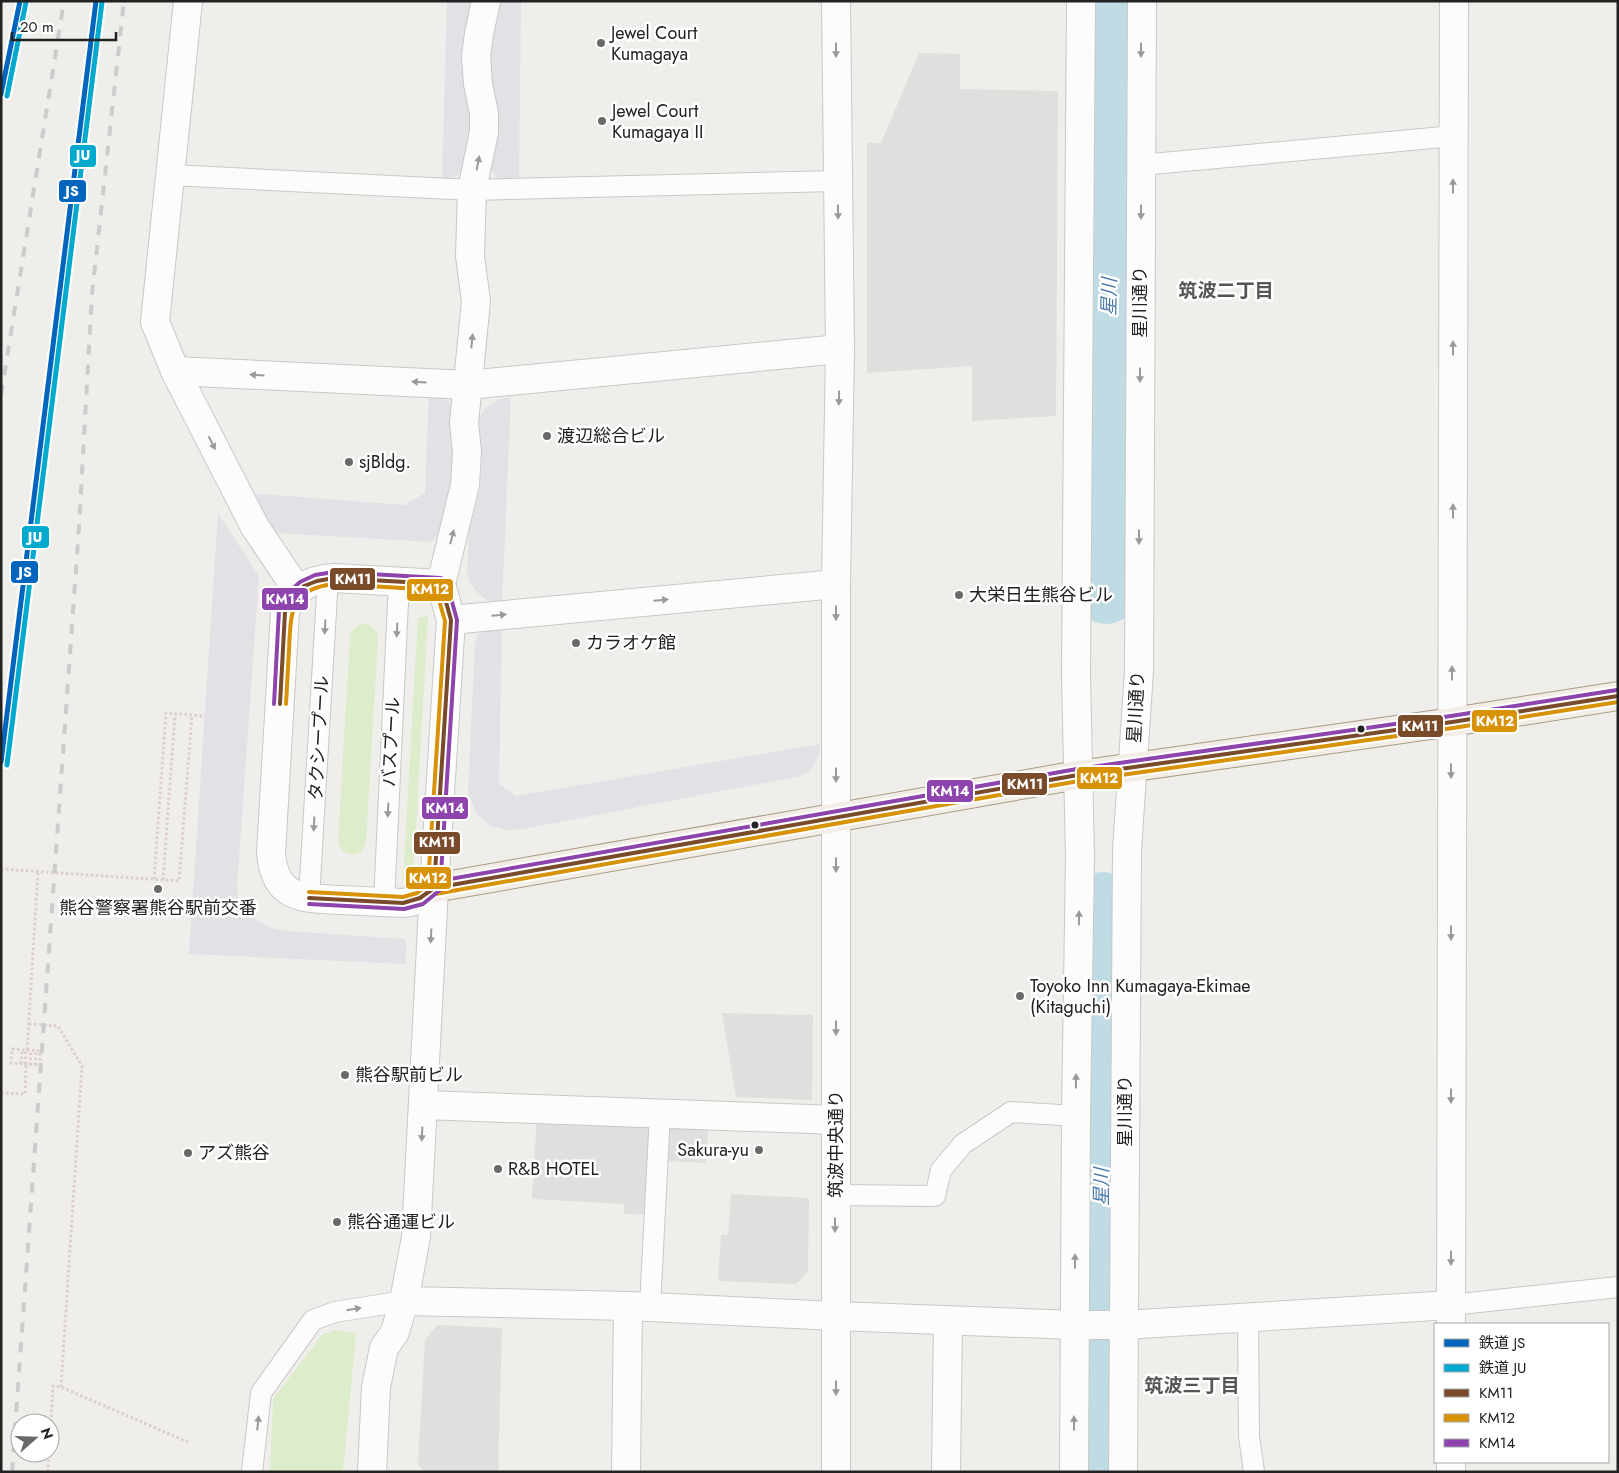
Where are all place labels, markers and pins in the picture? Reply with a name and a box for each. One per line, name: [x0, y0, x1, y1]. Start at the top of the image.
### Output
place label: Jewel Court Kumagaya: [609, 20, 698, 67]
marker: Jewel Court Kumagaya: [595, 37, 607, 49]
place label: Jewel Court Kumagaya II: [610, 98, 703, 145]
marker: Jewel Court Kumagaya II: [596, 115, 608, 127]
place label: 渡辺総合ビル: [557, 423, 665, 449]
marker: 渡辺総合ビル: [541, 430, 553, 442]
place label: sjBldg.: [359, 449, 411, 475]
marker: sjBldg.: [343, 456, 355, 468]
place label: 大栄日生熊谷ビル: [969, 582, 1113, 608]
marker: 大栄日生熊谷ビル: [953, 589, 965, 601]
place label: カラオケ館: [586, 630, 676, 656]
marker: カラオケ館: [570, 637, 582, 649]
unlabelled marker: [1356, 724, 1366, 734]
unlabelled marker: [750, 820, 760, 830]
marker: 熊谷警察署熊谷駅前交番: [152, 883, 164, 895]
place label: 熊谷警察署熊谷駅前交番: [59, 895, 257, 921]
place label: Toyoko Inn Kumagaya-Ekimae (Kitaguchi): [1030, 973, 1251, 1020]
marker: Toyoko Inn Kumagaya-Ekimae (Kitaguchi): [1014, 990, 1026, 1002]
place label: 熊谷駅前ビル: [355, 1062, 463, 1088]
marker: 熊谷駅前ビル: [339, 1069, 351, 1081]
place label: Sakura-yu: [677, 1137, 749, 1163]
place label: アズ熊谷: [198, 1140, 270, 1166]
marker: Sakura-yu: [753, 1144, 765, 1156]
marker: アズ熊谷: [182, 1147, 194, 1159]
place label: R&B HOTEL: [508, 1156, 599, 1182]
marker: R&B HOTEL: [492, 1163, 504, 1175]
place label: 熊谷通運ビル: [347, 1209, 455, 1235]
marker: 熊谷通運ビル: [331, 1216, 343, 1228]

